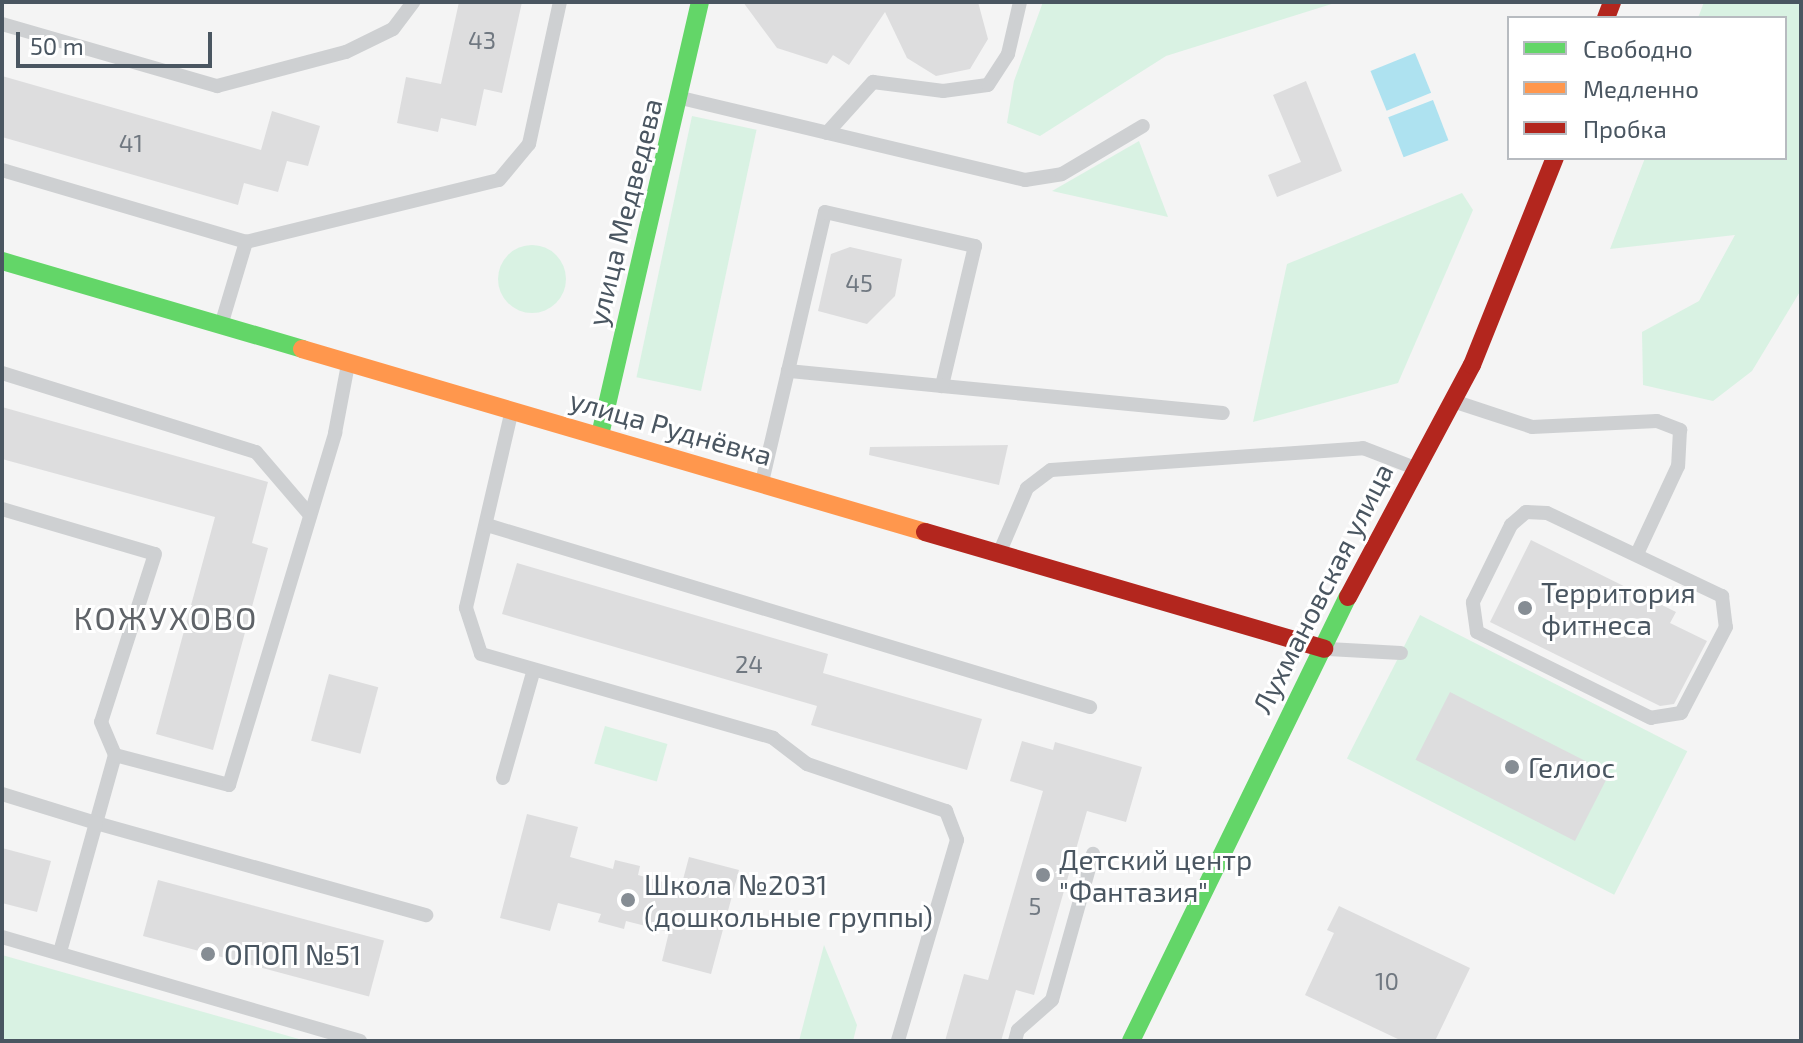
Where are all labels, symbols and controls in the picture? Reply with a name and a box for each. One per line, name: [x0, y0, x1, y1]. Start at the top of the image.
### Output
scale bar: [20, 16, 216, 66]
legend: [1507, 16, 1787, 160]
house number: 43: [468, 26, 496, 54]
text: 50 m: [30, 31, 84, 60]
text: Свободно: [1583, 34, 1693, 63]
text: Медленно: [1583, 74, 1699, 103]
street label: улица Медведева: [579, 95, 669, 329]
text: Пробка: [1583, 114, 1667, 143]
house number: 41: [119, 129, 143, 157]
house number: 45: [845, 269, 873, 297]
street label: улица Руднёвка: [566, 382, 776, 472]
street label: Лухмановская улица: [1244, 457, 1400, 719]
place label: Территория фитнеса: [1541, 575, 1696, 641]
district label: КОЖУХОВО: [74, 598, 258, 636]
marker: Территория фитнеса: [1516, 599, 1534, 617]
house number: 24: [735, 650, 763, 678]
place label: Гелиос: [1528, 750, 1615, 784]
marker: Гелиос: [1503, 758, 1521, 776]
place label: Детский центр "Фантазия": [1059, 842, 1252, 908]
marker: Детский центр "Фантазия": [1034, 866, 1052, 884]
place label: Школа №2031 (дошкольные группы): [644, 867, 933, 933]
marker: Школа №2031 (дошкольные группы): [619, 891, 637, 909]
house number: 5: [1029, 892, 1041, 920]
place label: ОПОП №51: [224, 937, 361, 971]
marker: ОПОП №51: [199, 945, 217, 963]
house number: 10: [1375, 967, 1399, 995]

